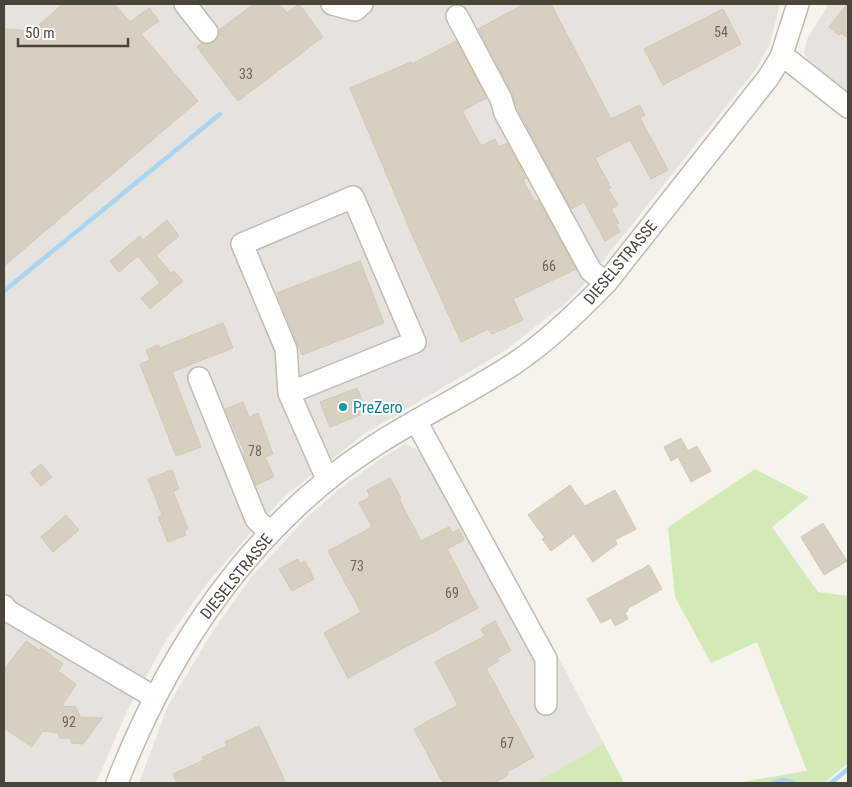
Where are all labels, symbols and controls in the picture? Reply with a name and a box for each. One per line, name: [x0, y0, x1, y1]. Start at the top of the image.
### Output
scale bar: [18, 15, 128, 47]
text: 50 m: [25, 24, 55, 42]
house number: 54: [714, 24, 728, 40]
house number: 33: [239, 66, 253, 82]
street label: DIESELSTRASSE: [580, 216, 661, 308]
house number: 66: [542, 258, 556, 274]
place label: PreZero: [353, 398, 403, 417]
marker: PreZero: [337, 401, 349, 413]
house number: 78: [248, 443, 262, 459]
street label: DIESELSTRASSE: [196, 530, 276, 623]
house number: 73: [350, 558, 364, 574]
house number: 69: [445, 585, 459, 601]
house number: 92: [62, 714, 76, 730]
house number: 67: [500, 735, 514, 751]

